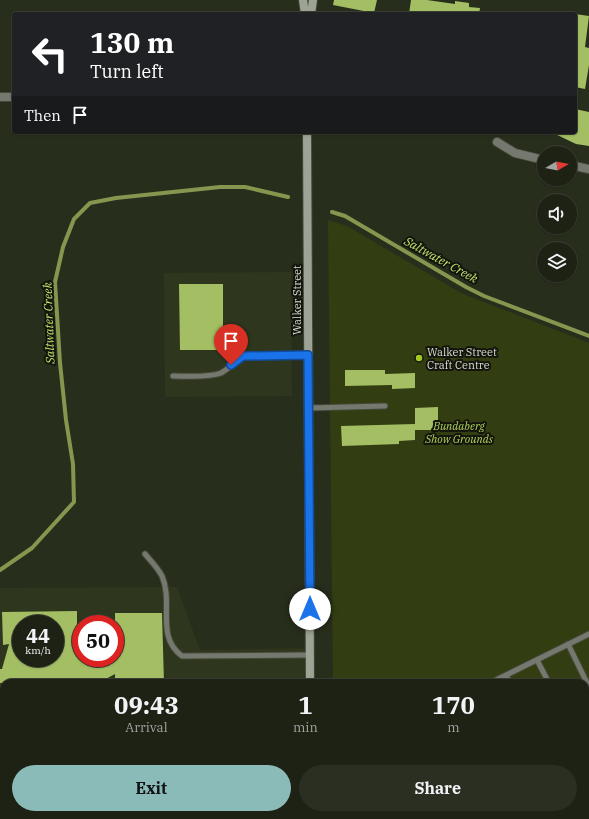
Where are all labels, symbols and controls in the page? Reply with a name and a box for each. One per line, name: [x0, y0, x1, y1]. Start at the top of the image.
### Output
text: 130 m: [90, 24, 174, 61]
icon: left: [24, 28, 76, 80]
text: Turn left: [90, 60, 164, 83]
icon: arrive: [69, 104, 91, 126]
text: Then: [24, 106, 61, 125]
north arrow: [537, 146, 577, 186]
map controls: [537, 146, 577, 282]
button: sound: [537, 194, 577, 234]
water label: Saltwater Creek: [401, 233, 481, 286]
button: layers: [537, 242, 577, 282]
street label: Walker Street: [290, 265, 304, 335]
water label: Saltwater Creek: [40, 281, 57, 365]
pin: [214, 324, 248, 365]
icon: arrive: [220, 330, 242, 352]
place label: Walker Street Craft Centre: [427, 345, 497, 372]
marker: Walker Street Craft Centre: [414, 353, 424, 363]
park label: Bundaberg Show Grounds: [424, 419, 494, 446]
position arrow: [289, 588, 331, 630]
speed limit sign: 50: [72, 615, 124, 667]
text: 44: [26, 622, 50, 649]
text: km/h: [25, 644, 51, 657]
text: 09:43: [114, 689, 179, 721]
text: 1: [298, 689, 313, 721]
text: 170: [432, 689, 475, 721]
text: Arrival: [125, 719, 168, 736]
text: min: [293, 719, 318, 736]
text: m: [447, 719, 460, 736]
button: Exit: [12, 765, 291, 811]
button: Share: [299, 765, 577, 811]

